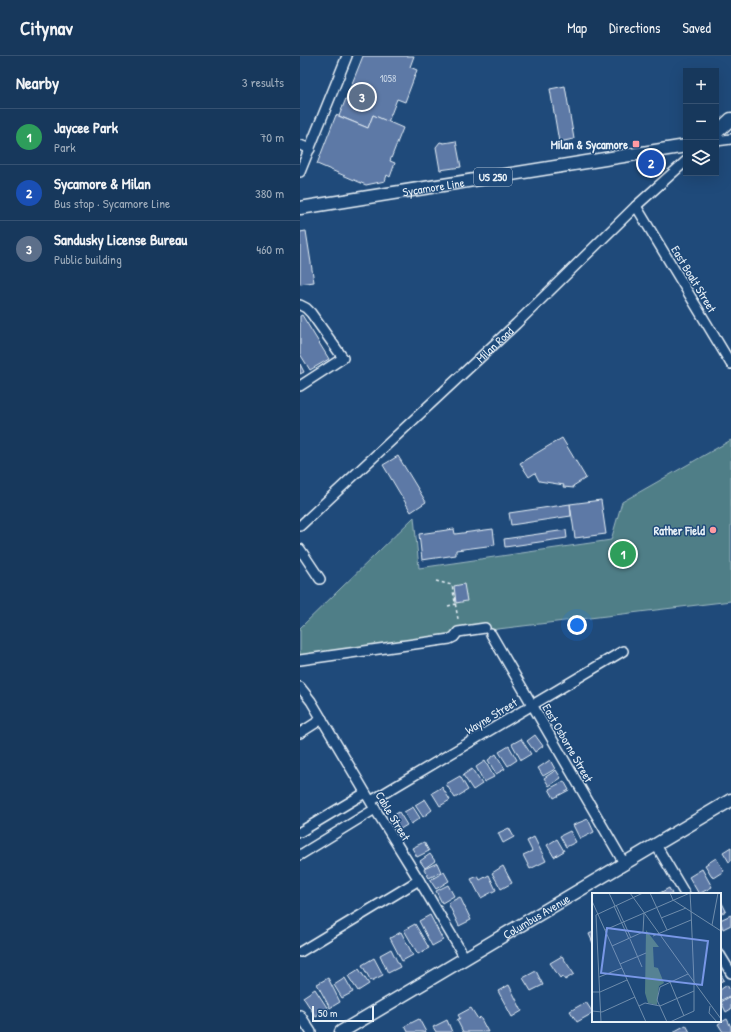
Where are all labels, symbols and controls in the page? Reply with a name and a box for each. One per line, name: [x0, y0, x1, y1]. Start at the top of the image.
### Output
text: Citynav: [20, 15, 73, 41]
text: Map: [567, 18, 587, 37]
text: Directions: [609, 18, 660, 37]
text: Saved: [682, 18, 711, 37]
map controls: [683, 68, 719, 176]
button: +: [683, 68, 719, 104]
text: Nearby: [16, 71, 59, 94]
house number: 1058: [380, 72, 396, 85]
text: 3 results: [242, 73, 284, 91]
pin: 3: [349, 82, 375, 112]
button: −: [683, 104, 719, 140]
text: Jaycee Park: [54, 117, 118, 138]
text: 1: [27, 128, 31, 146]
text: 70 m: [260, 128, 284, 146]
place label: Milan & Sycamore: [551, 136, 628, 154]
text: Park: [54, 138, 76, 156]
marker: Milan & Sycamore: [631, 139, 641, 149]
button: layers: [683, 140, 719, 176]
pin: 2: [638, 148, 664, 178]
road number: US 250: [474, 168, 512, 186]
text: Sycamore & Milan: [54, 173, 151, 194]
street label: Sycamore Line: [401, 173, 466, 200]
text: 2: [26, 184, 32, 202]
text: 380 m: [255, 184, 284, 202]
text: Bus stop · Sycamore Line: [54, 194, 170, 212]
text: Sandusky License Bureau: [54, 229, 187, 250]
text: 3: [26, 240, 32, 258]
text: 460 m: [256, 240, 284, 258]
street label: East Boalt Street: [667, 242, 721, 316]
text: Public building: [54, 250, 122, 268]
street label: Milan Road: [472, 322, 517, 366]
place label: Rather Field: [654, 522, 705, 539]
marker: Rather Field: [708, 525, 718, 535]
pin: 1: [610, 539, 636, 569]
your location: [567, 615, 587, 635]
street label: Wayne Street: [462, 693, 521, 738]
street label: East Osborne Street: [539, 701, 598, 786]
street label: Cable Street: [372, 788, 415, 845]
street label: Columbus Avenue: [499, 889, 573, 942]
inset map: [592, 893, 721, 1022]
scale bar: [312, 1004, 374, 1023]
text: 50 m: [318, 1006, 338, 1020]

